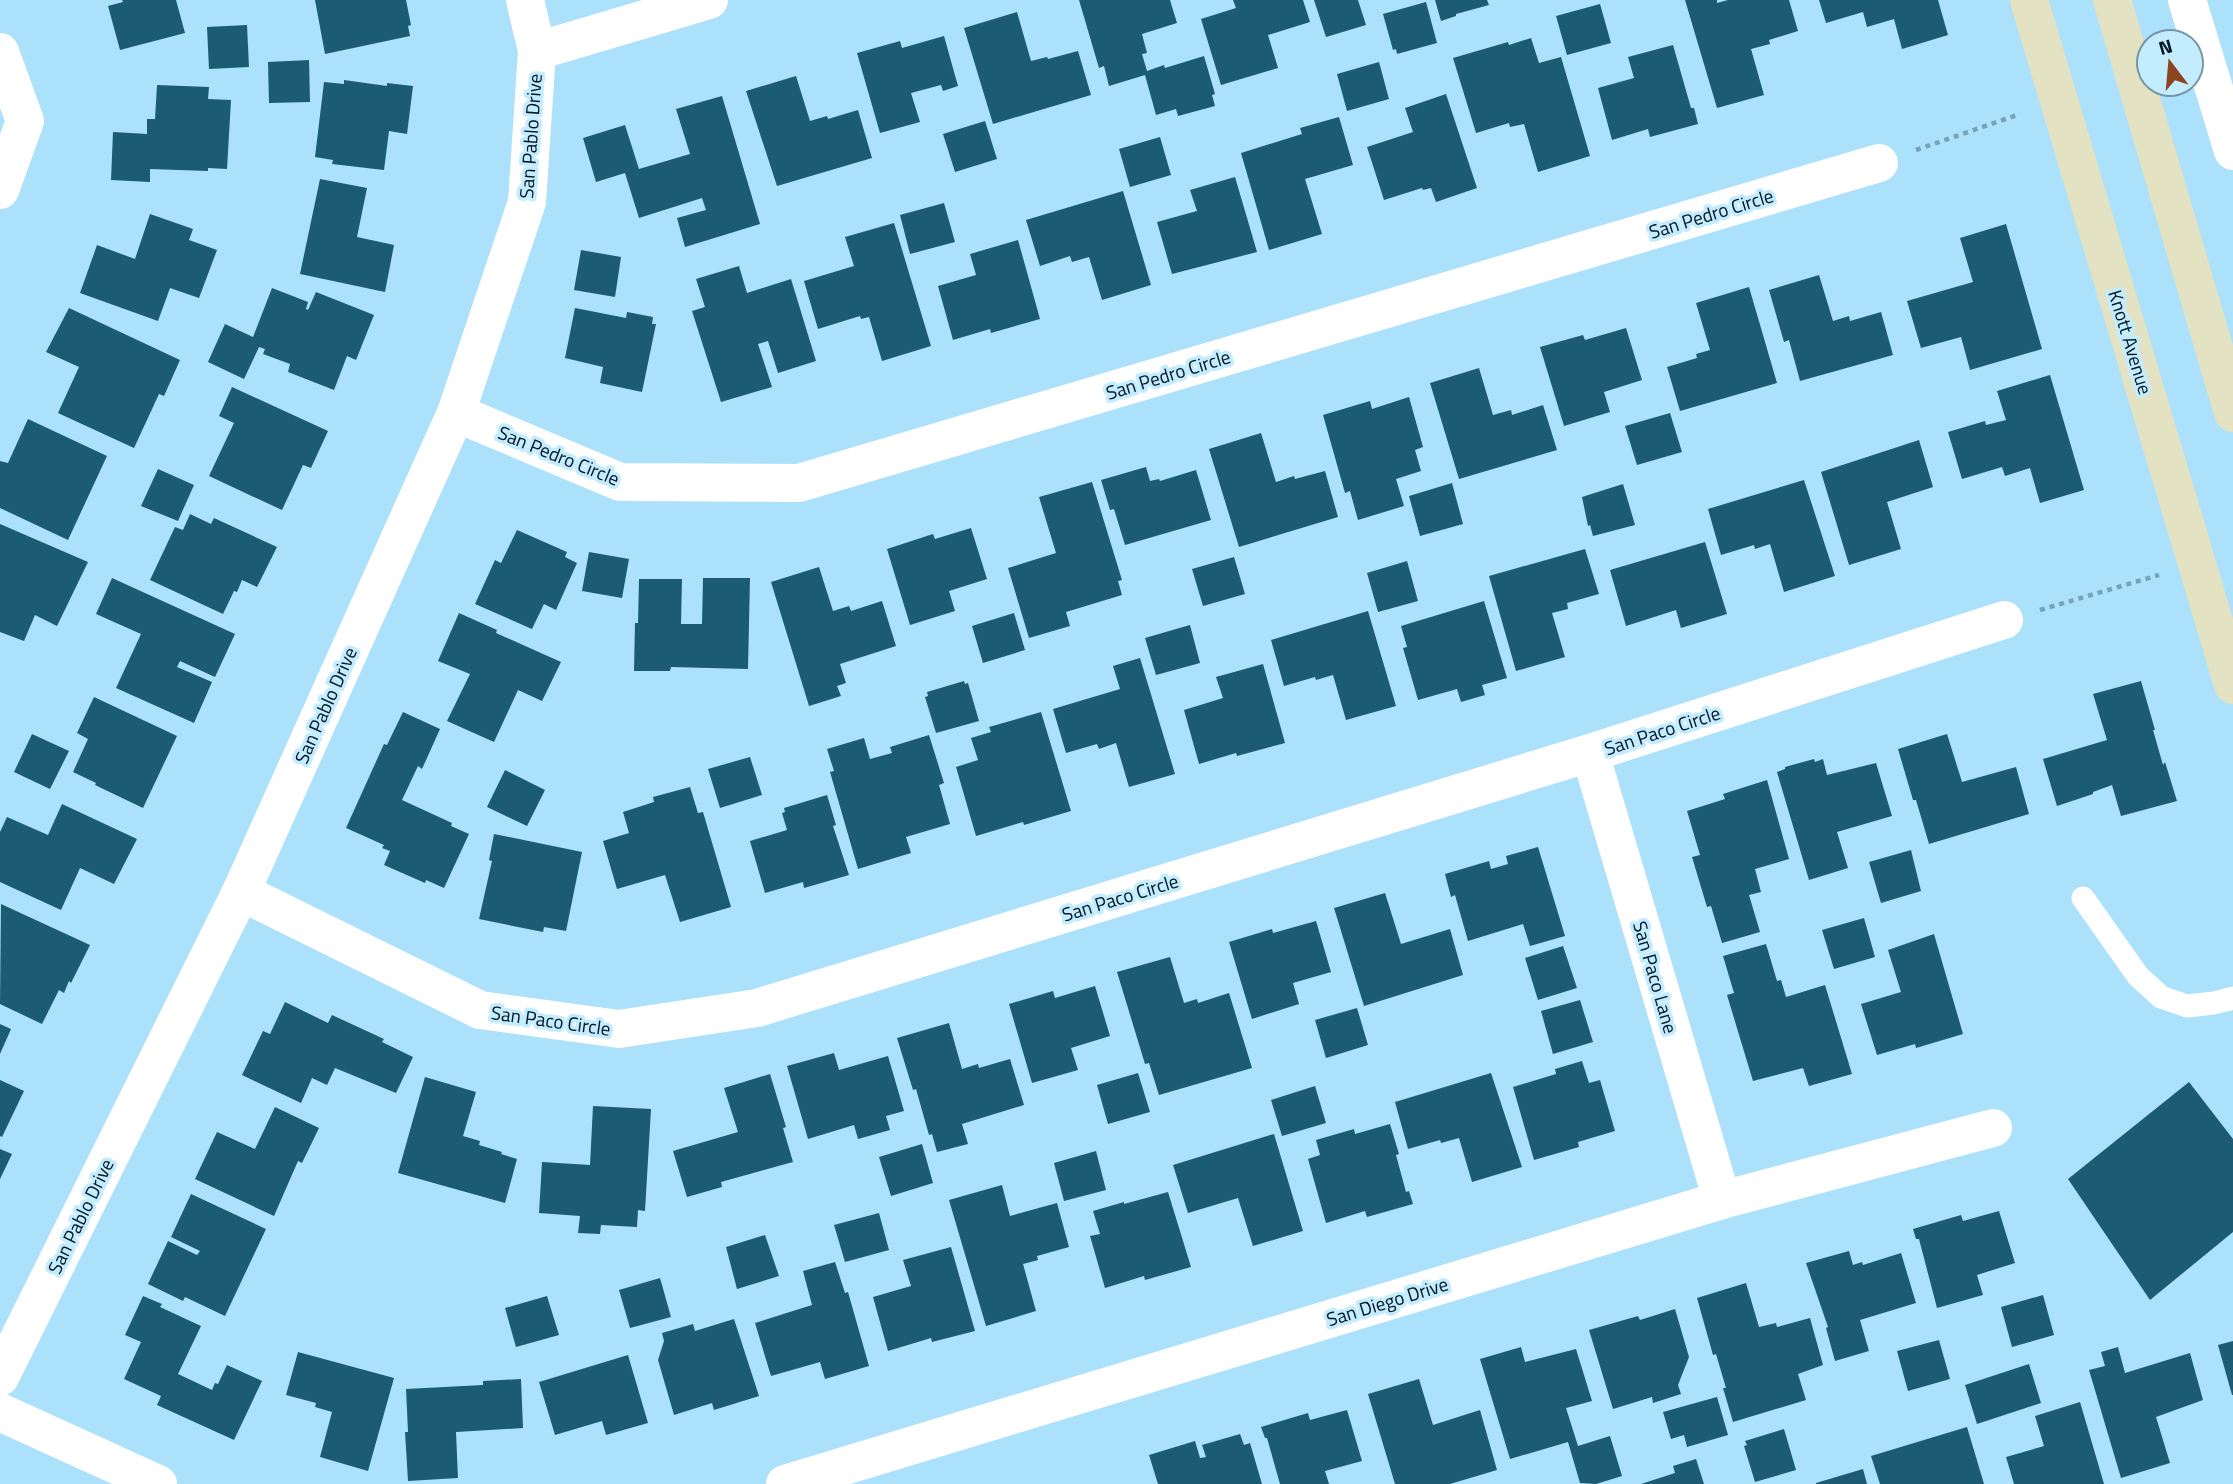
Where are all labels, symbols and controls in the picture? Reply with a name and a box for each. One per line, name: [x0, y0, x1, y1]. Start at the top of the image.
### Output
north arrow: [2135, 28, 2205, 98]
text: N: [2155, 30, 2176, 62]
street label: San Pablo Drive: [511, 73, 549, 199]
street label: San Pedro Circle: [1645, 180, 1777, 246]
street label: Knott Avenue: [2101, 286, 2161, 398]
street label: San Pedro Circle: [1102, 341, 1234, 407]
street label: San Pedro Circle: [494, 417, 624, 493]
street label: San Pablo Drive: [286, 642, 364, 768]
street label: San Paco Circle: [1600, 698, 1724, 762]
street label: San Paco Circle: [1058, 866, 1182, 928]
street label: San Paco Lane: [1626, 917, 1686, 1037]
street label: San Paco Circle: [489, 997, 613, 1043]
street label: San Pablo Drive: [40, 1153, 120, 1279]
street label: San Diego Drive: [1323, 1269, 1451, 1333]

